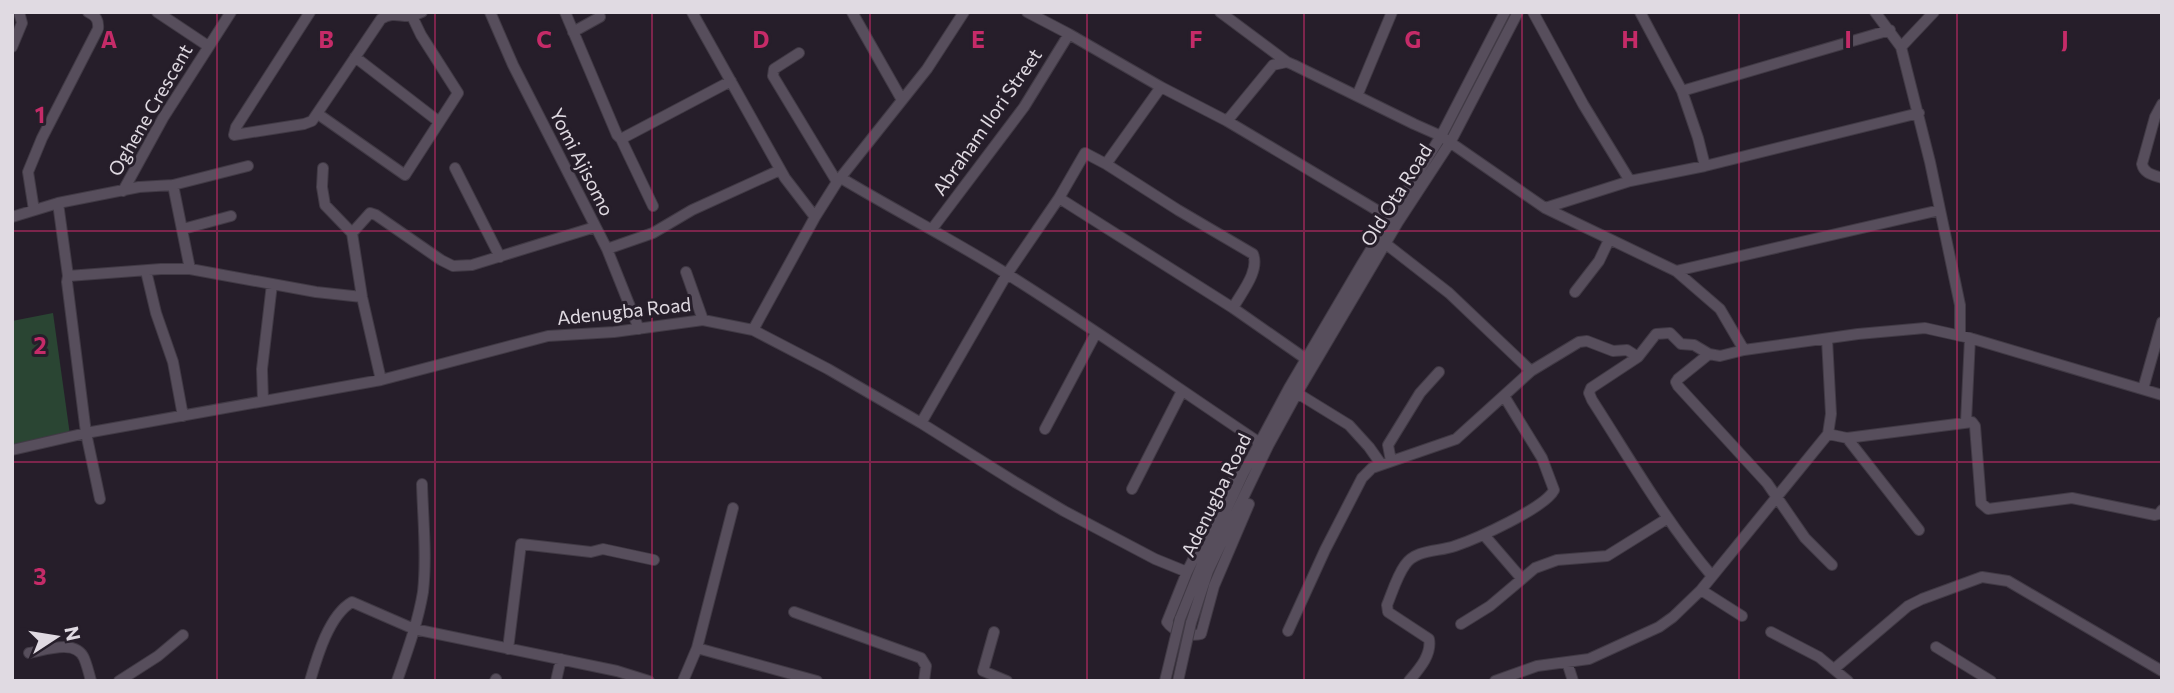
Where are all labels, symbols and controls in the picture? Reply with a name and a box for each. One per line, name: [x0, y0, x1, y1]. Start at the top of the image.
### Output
text: A: [101, 25, 118, 53]
text: B: [318, 25, 334, 53]
text: C: [536, 25, 552, 53]
text: D: [753, 25, 770, 53]
text: E: [971, 25, 985, 53]
text: F: [1189, 25, 1203, 53]
text: G: [1405, 25, 1421, 53]
text: H: [1621, 25, 1639, 53]
text: I: [1844, 25, 1852, 53]
text: J: [2061, 25, 2069, 53]
street label: Oghene Crescent: [103, 40, 197, 180]
street label: Abraham Ilori Street: [927, 44, 1046, 200]
text: 1: [35, 100, 45, 128]
street label: Yomi Ajisomo: [545, 104, 619, 219]
street label: Old Ota Road: [1355, 139, 1436, 250]
street label: Adenugba Road: [556, 292, 692, 329]
text: 2: [33, 331, 47, 359]
street label: Adenugba Road: [1176, 429, 1255, 560]
text: 3: [33, 562, 47, 590]
north arrow: [21, 602, 91, 672]
text: N: [60, 624, 86, 643]

